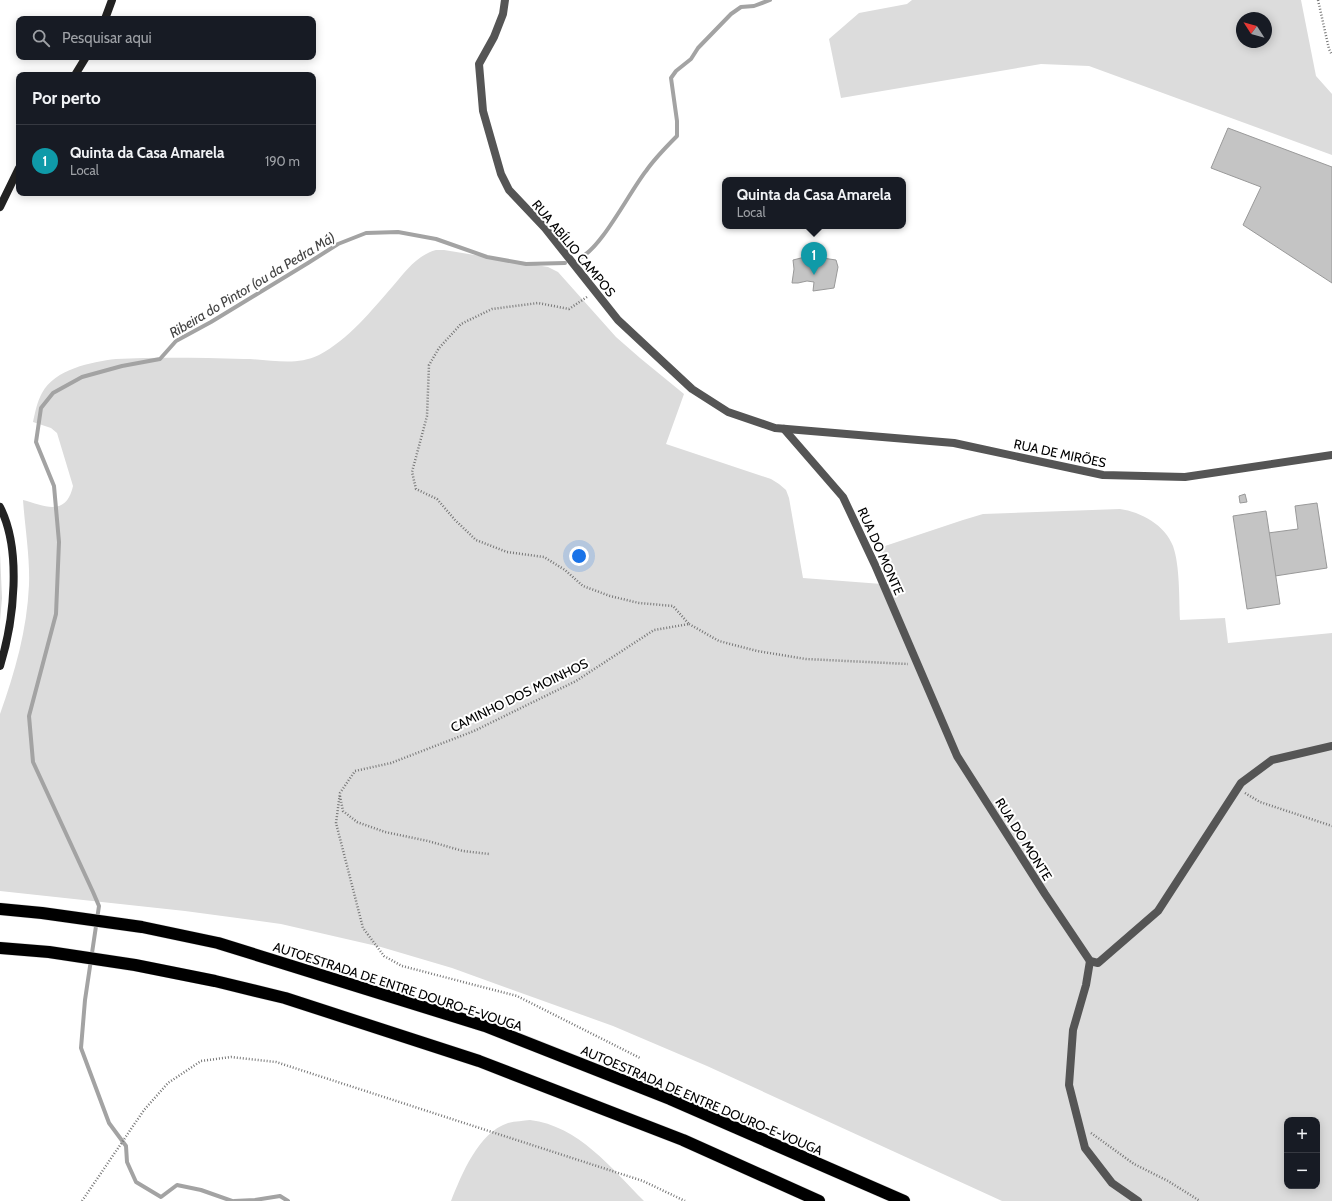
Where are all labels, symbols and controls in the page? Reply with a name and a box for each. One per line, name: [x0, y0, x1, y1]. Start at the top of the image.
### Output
north arrow: [1236, 12, 1272, 48]
search box: [16, 16, 316, 60]
icon: search: [30, 27, 52, 49]
text: Pesquisar aqui: [62, 29, 152, 47]
text: Por perto: [32, 88, 101, 108]
text: Quinta da Casa Amarela: [70, 144, 224, 162]
text: 1: [43, 153, 47, 169]
text: 190 m: [265, 153, 300, 169]
text: Local: [70, 162, 99, 178]
popup: [722, 177, 906, 229]
text: Quinta da Casa Amarela: [737, 186, 891, 204]
street label: RUA ABÍLIO CAMPOS: [529, 196, 620, 300]
text: Local: [737, 204, 766, 220]
water label: Ribeira do Pintor (ou da Pedra Má): [166, 228, 338, 342]
pin: 1: [801, 242, 827, 275]
street label: RUA DE MIRÕES: [1012, 435, 1108, 471]
street label: RUA DO MONTE: [855, 505, 907, 597]
your location: [569, 546, 589, 566]
street label: CAMINHO DOS MOINHOS: [448, 655, 591, 735]
street label: RUA DO MONTE: [992, 795, 1056, 883]
street label: AUTOESTRADA DE ENTRE DOURO-E-VOUGA: [271, 938, 525, 1034]
street label: AUTOESTRADA DE ENTRE DOURO-E-VOUGA: [579, 1042, 825, 1158]
map controls: [1284, 1117, 1320, 1189]
button: +: [1284, 1117, 1320, 1153]
button: −: [1284, 1153, 1320, 1189]

